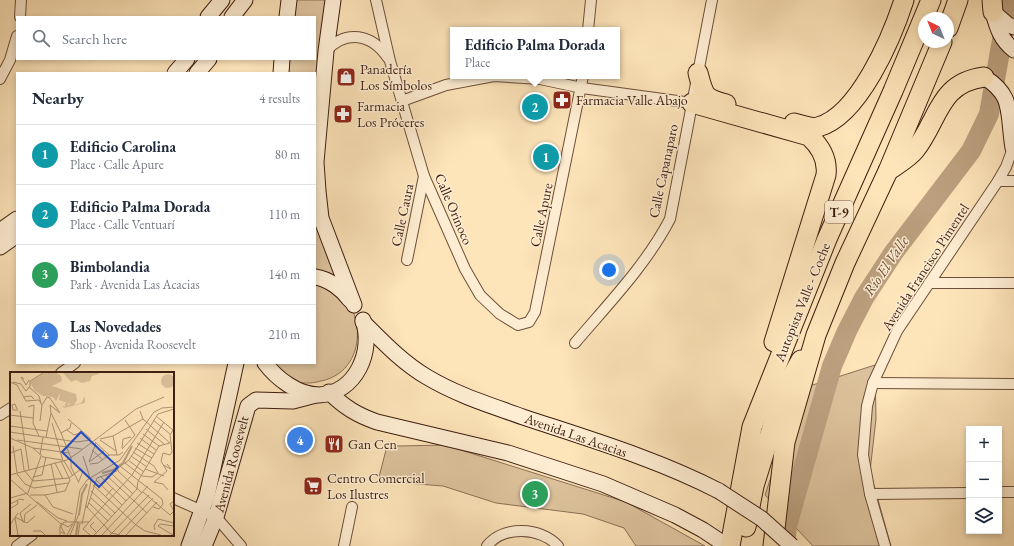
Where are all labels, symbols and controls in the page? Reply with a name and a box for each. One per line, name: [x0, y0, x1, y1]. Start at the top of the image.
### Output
north arrow: [918, 12, 954, 48]
search box: [16, 16, 316, 60]
icon: search: [30, 27, 52, 49]
popup: [450, 27, 620, 79]
text: Search here: [62, 29, 127, 48]
text: Edificio Palma Dorada: [465, 35, 605, 54]
text: Place: [465, 54, 490, 71]
place label: Panadería Los Símbolos: [360, 60, 432, 94]
shop icon: Panadería Los Símbolos: [335, 66, 357, 88]
text: Nearby: [32, 87, 84, 109]
pharmacy icon: Farmacia Valle Abajo: [551, 89, 573, 111]
text: 4 results: [259, 90, 300, 107]
place label: Farmacia Valle Abajo: [576, 91, 688, 109]
pin: 2: [522, 92, 548, 122]
place label: Farmacia Los Próceres: [357, 97, 425, 131]
pharmacy icon: Farmacia Los Próceres: [332, 103, 354, 125]
street label: Calle Capanaparo: [644, 122, 682, 220]
text: Edificio Carolina: [70, 137, 176, 156]
pin: 1: [533, 142, 559, 172]
text: 1: [42, 146, 48, 163]
text: 80 m: [275, 146, 300, 163]
text: Place · Calle Apure: [70, 156, 164, 173]
street label: Calle Orinoco: [431, 171, 477, 248]
street label: Calle Apure: [525, 181, 557, 249]
street label: Calle Caura: [387, 182, 418, 248]
text: Edificio Palma Dorada: [70, 197, 210, 216]
street label: Avenida Francisco Pimentel: [877, 200, 973, 335]
road number: T-9: [825, 201, 853, 223]
text: 2: [42, 206, 48, 223]
text: 110 m: [269, 206, 300, 223]
text: Place · Calle Ventuarí: [70, 216, 175, 233]
water label: Río El Valle: [859, 232, 913, 299]
street label: Autopista Valle - Coche: [770, 239, 834, 365]
text: Bimbolandia: [70, 257, 150, 276]
your location: [599, 260, 619, 280]
text: 3: [42, 266, 48, 283]
text: 140 m: [269, 266, 300, 283]
text: Park · Avenida Las Acacias: [70, 276, 200, 293]
text: Las Novedades: [70, 317, 161, 336]
text: 4: [42, 326, 48, 343]
text: 210 m: [269, 326, 300, 343]
text: Shop · Avenida Roosevelt: [70, 336, 196, 353]
inset map: [10, 372, 174, 536]
street label: Avenida Las Acacias: [521, 409, 630, 461]
street label: Avenida Roosevelt: [209, 413, 253, 515]
pin: 4: [287, 425, 313, 455]
map controls: [966, 426, 1002, 534]
button: +: [966, 426, 1002, 462]
restaurant icon: Gan Cen: [323, 433, 345, 455]
place label: Gan Cen: [348, 435, 397, 453]
button: −: [966, 462, 1002, 498]
place label: Centro Comercial Los Ilustres: [327, 469, 425, 503]
supermarket icon: Centro Comercial Los Ilustres: [302, 475, 324, 497]
pin: 3: [522, 479, 548, 509]
button: layers: [966, 498, 1002, 534]

